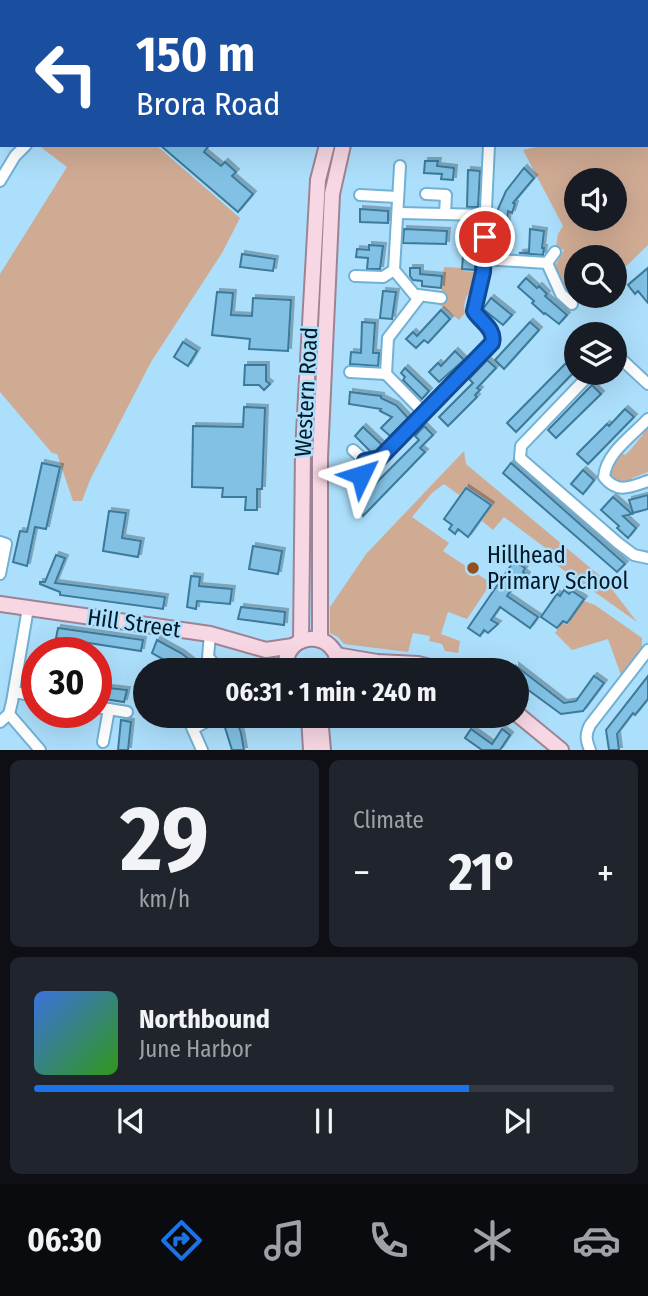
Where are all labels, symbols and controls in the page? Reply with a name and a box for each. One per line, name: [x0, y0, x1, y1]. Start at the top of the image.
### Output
text: 150 m: [136, 25, 255, 84]
icon: left: [21, 28, 112, 119]
text: Brora Road: [136, 85, 280, 123]
map controls: [564, 168, 627, 385]
button: sound: [564, 168, 627, 231]
pin: [455, 207, 515, 267]
icon: arrive: [466, 218, 504, 256]
button: search: [564, 245, 627, 308]
button: layers: [564, 322, 627, 385]
street label: Western Road: [289, 326, 323, 458]
position arrow: [324, 438, 398, 512]
place label: Hillhead Primary School: [487, 541, 629, 595]
marker: Hillhead Primary School: [465, 560, 481, 576]
street label: Hill Street: [86, 603, 183, 643]
speed limit sign: 30: [21, 637, 112, 728]
text: 06:31 · 1 min · 240 m: [225, 677, 437, 708]
text: 29: [120, 785, 209, 894]
text: Climate: [353, 806, 424, 834]
text: 21°: [449, 841, 518, 904]
text: −: [353, 850, 370, 896]
text: +: [597, 850, 614, 896]
text: km/h: [139, 885, 190, 913]
text: Northbound: [139, 1004, 270, 1035]
text: June Harbor: [139, 1035, 252, 1063]
icon: previous: [112, 1102, 150, 1140]
icon: pause: [305, 1102, 343, 1140]
icon: next: [498, 1102, 536, 1140]
icon: directions: [157, 1216, 206, 1265]
icon: music: [260, 1216, 309, 1265]
icon: phone: [364, 1216, 413, 1265]
icon: climate: [468, 1216, 517, 1265]
icon: car: [572, 1216, 621, 1265]
text: 06:30: [27, 1221, 102, 1259]

